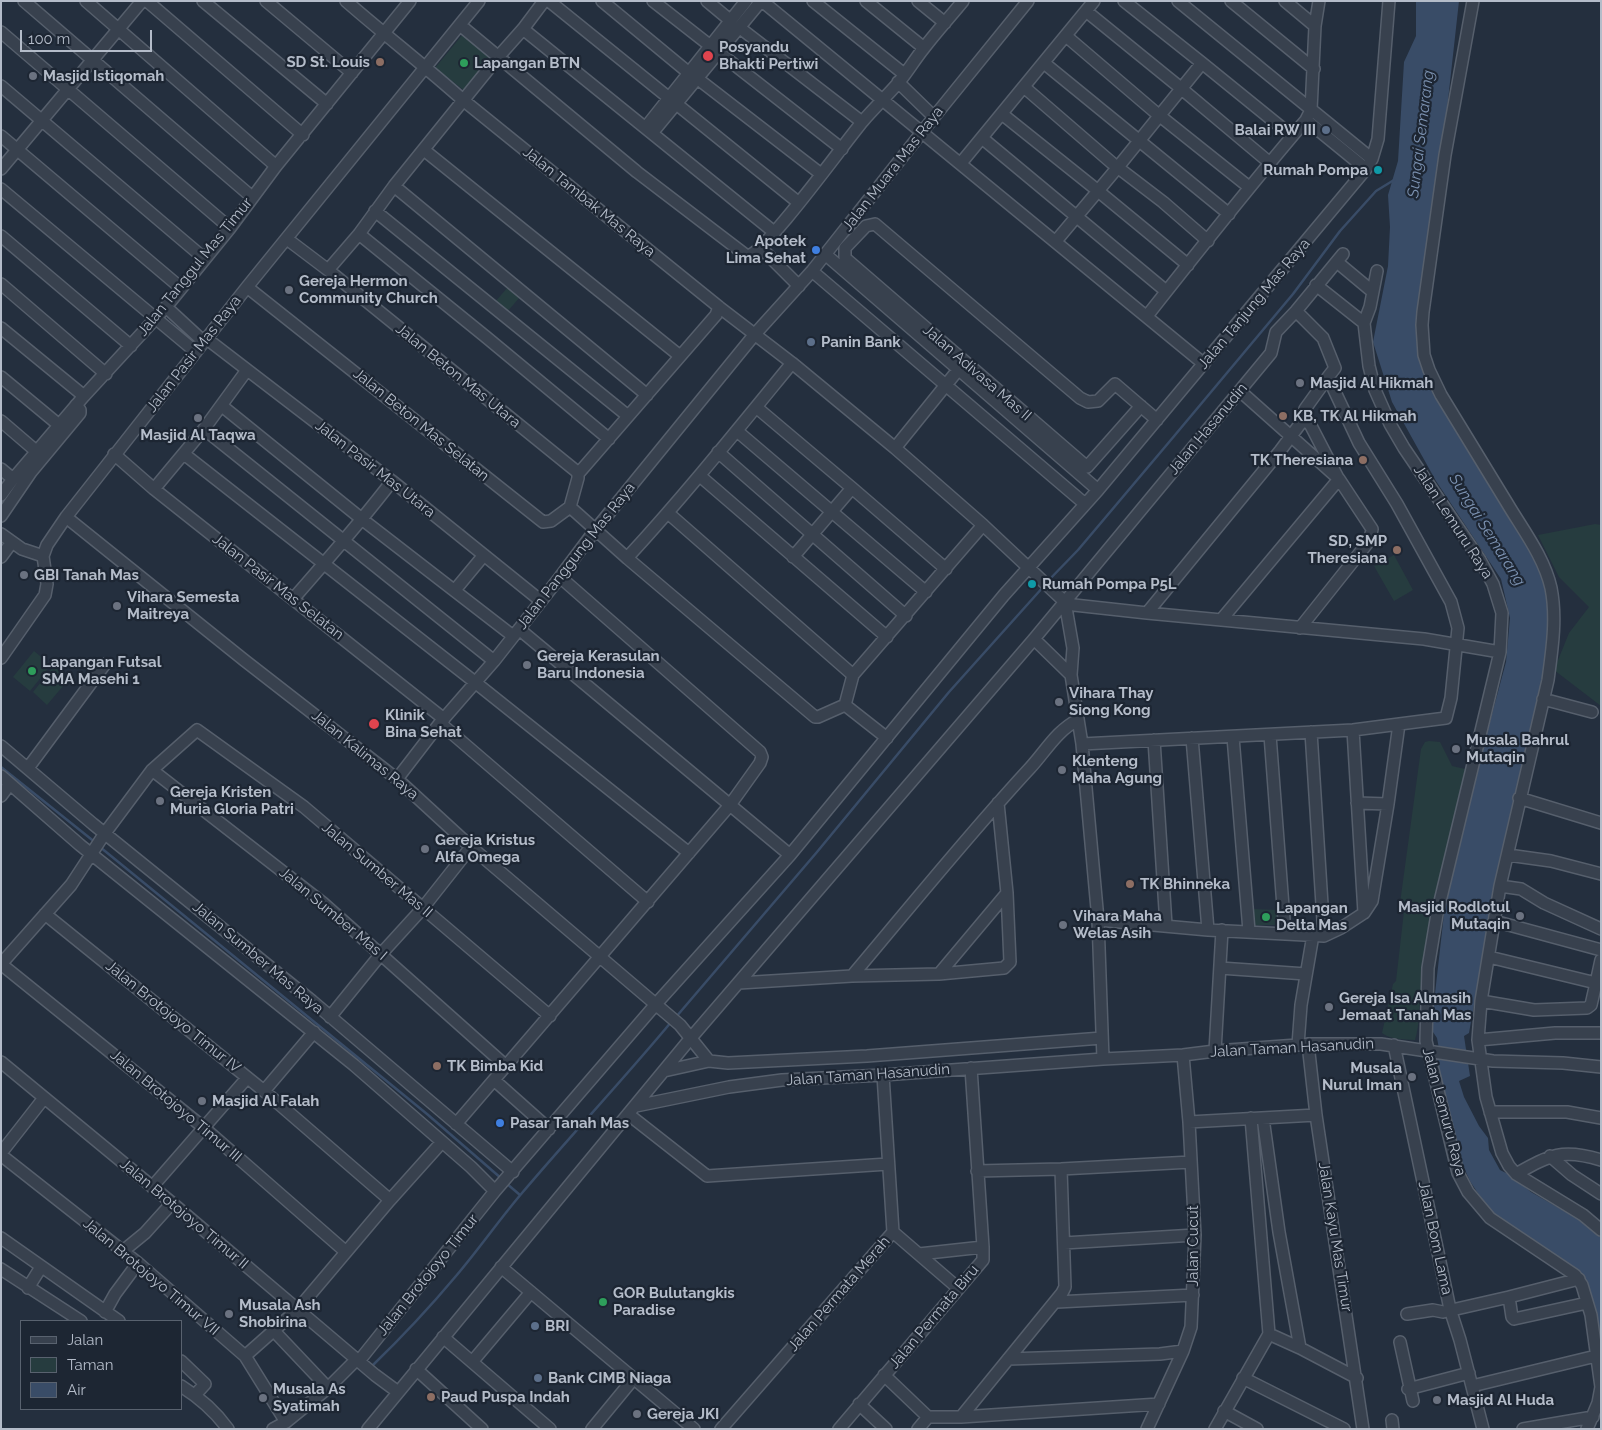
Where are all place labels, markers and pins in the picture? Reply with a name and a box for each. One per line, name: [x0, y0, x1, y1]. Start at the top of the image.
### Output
place label: Posyandu Bhakti Pertiwi: [719, 38, 818, 73]
marker: Posyandu Bhakti Pertiwi: [701, 49, 715, 63]
place label: SD St. Louis: [286, 53, 370, 71]
place label: Lapangan BTN: [474, 54, 580, 72]
marker: SD St. Louis: [374, 56, 386, 68]
marker: Lapangan BTN: [458, 57, 470, 69]
place label: Masjid Istiqomah: [43, 67, 164, 85]
marker: Masjid Istiqomah: [27, 70, 39, 82]
place label: Balai RW III: [1235, 121, 1316, 139]
marker: Balai RW III: [1320, 124, 1332, 136]
place label: Rumah Pompa: [1263, 161, 1368, 179]
marker: Rumah Pompa: [1372, 164, 1384, 176]
place label: Apotek Lima Sehat: [726, 232, 806, 267]
marker: Apotek Lima Sehat: [810, 244, 822, 256]
place label: Gereja Hermon Community Church: [299, 272, 438, 307]
marker: Gereja Hermon Community Church: [283, 284, 295, 296]
place label: Panin Bank: [821, 333, 901, 351]
marker: Panin Bank: [805, 336, 817, 348]
place label: Masjid Al Hikmah: [1310, 374, 1433, 392]
marker: Masjid Al Hikmah: [1294, 377, 1306, 389]
place label: KB, TK Al Hikmah: [1293, 407, 1417, 425]
marker: KB, TK Al Hikmah: [1277, 410, 1289, 422]
marker: Masjid Al Taqwa: [192, 412, 204, 424]
place label: Masjid Al Taqwa: [140, 426, 256, 444]
place label: TK Theresiana: [1251, 451, 1353, 469]
marker: TK Theresiana: [1357, 454, 1369, 466]
place label: SD, SMP Theresiana: [1307, 532, 1387, 567]
marker: SD, SMP Theresiana: [1391, 544, 1403, 556]
place label: GBI Tanah Mas: [34, 566, 139, 584]
marker: GBI Tanah Mas: [18, 569, 30, 581]
place label: Rumah Pompa P5L: [1042, 575, 1177, 593]
marker: Rumah Pompa P5L: [1026, 578, 1038, 590]
place label: Vihara Semesta Maitreya: [127, 588, 239, 623]
marker: Vihara Semesta Maitreya: [111, 600, 123, 612]
place label: Gereja Kerasulan Baru Indonesia: [537, 647, 660, 682]
place label: Lapangan Futsal SMA Masehi 1: [42, 653, 161, 688]
marker: Gereja Kerasulan Baru Indonesia: [521, 659, 533, 671]
marker: Lapangan Futsal SMA Masehi 1: [26, 665, 38, 677]
place label: Vihara Thay Siong Kong: [1069, 684, 1154, 719]
marker: Vihara Thay Siong Kong: [1053, 696, 1065, 708]
place label: Klinik Bina Sehat: [385, 706, 462, 741]
marker: Klinik Bina Sehat: [367, 717, 381, 731]
place label: Musala Bahrul Mutaqin: [1466, 731, 1569, 766]
marker: Musala Bahrul Mutaqin: [1450, 743, 1462, 755]
place label: Klenteng Maha Agung: [1072, 752, 1162, 787]
marker: Klenteng Maha Agung: [1056, 764, 1068, 776]
place label: Gereja Kristen Muria Gloria Patri: [170, 783, 294, 818]
marker: Gereja Kristen Muria Gloria Patri: [154, 795, 166, 807]
place label: Gereja Kristus Alfa Omega: [435, 831, 535, 866]
marker: Gereja Kristus Alfa Omega: [419, 843, 431, 855]
place label: TK Bhinneka: [1140, 875, 1230, 893]
marker: TK Bhinneka: [1124, 878, 1136, 890]
place label: Masjid Rodlotul Mutaqin: [1398, 898, 1510, 933]
place label: Lapangan Delta Mas: [1276, 899, 1348, 934]
place label: Vihara Maha Welas Asih: [1073, 907, 1162, 942]
marker: Masjid Rodlotul Mutaqin: [1514, 910, 1526, 922]
marker: Lapangan Delta Mas: [1260, 911, 1272, 923]
marker: Vihara Maha Welas Asih: [1057, 919, 1069, 931]
place label: Gereja Isa Almasih Jemaat Tanah Mas: [1339, 989, 1472, 1024]
marker: Gereja Isa Almasih Jemaat Tanah Mas: [1323, 1001, 1335, 1013]
place label: TK Bimba Kid: [447, 1057, 543, 1075]
place label: Musala Nurul Iman: [1322, 1059, 1402, 1094]
marker: TK Bimba Kid: [431, 1060, 443, 1072]
marker: Musala Nurul Iman: [1406, 1071, 1418, 1083]
place label: Masjid Al Falah: [212, 1092, 319, 1110]
marker: Masjid Al Falah: [196, 1095, 208, 1107]
place label: Pasar Tanah Mas: [510, 1114, 629, 1132]
marker: Pasar Tanah Mas: [494, 1117, 506, 1129]
place label: GOR Bulutangkis Paradise: [613, 1284, 735, 1319]
place label: Musala Ash Shobirina: [239, 1296, 321, 1331]
marker: GOR Bulutangkis Paradise: [597, 1296, 609, 1308]
marker: Musala Ash Shobirina: [223, 1308, 235, 1320]
place label: BRI: [545, 1317, 569, 1335]
marker: BRI: [529, 1320, 541, 1332]
place label: Bank CIMB Niaga: [548, 1369, 671, 1387]
marker: Bank CIMB Niaga: [532, 1372, 544, 1384]
place label: Musala As Syatimah: [273, 1380, 346, 1415]
place label: Paud Puspa Indah: [441, 1388, 570, 1406]
marker: Paud Puspa Indah: [425, 1391, 437, 1403]
place label: Masjid Al Huda: [1447, 1391, 1554, 1409]
marker: Musala As Syatimah: [257, 1392, 269, 1404]
marker: Masjid Al Huda: [1431, 1394, 1443, 1406]
place label: Gereja JKI: [647, 1405, 719, 1423]
marker: Gereja JKI: [631, 1408, 643, 1420]

